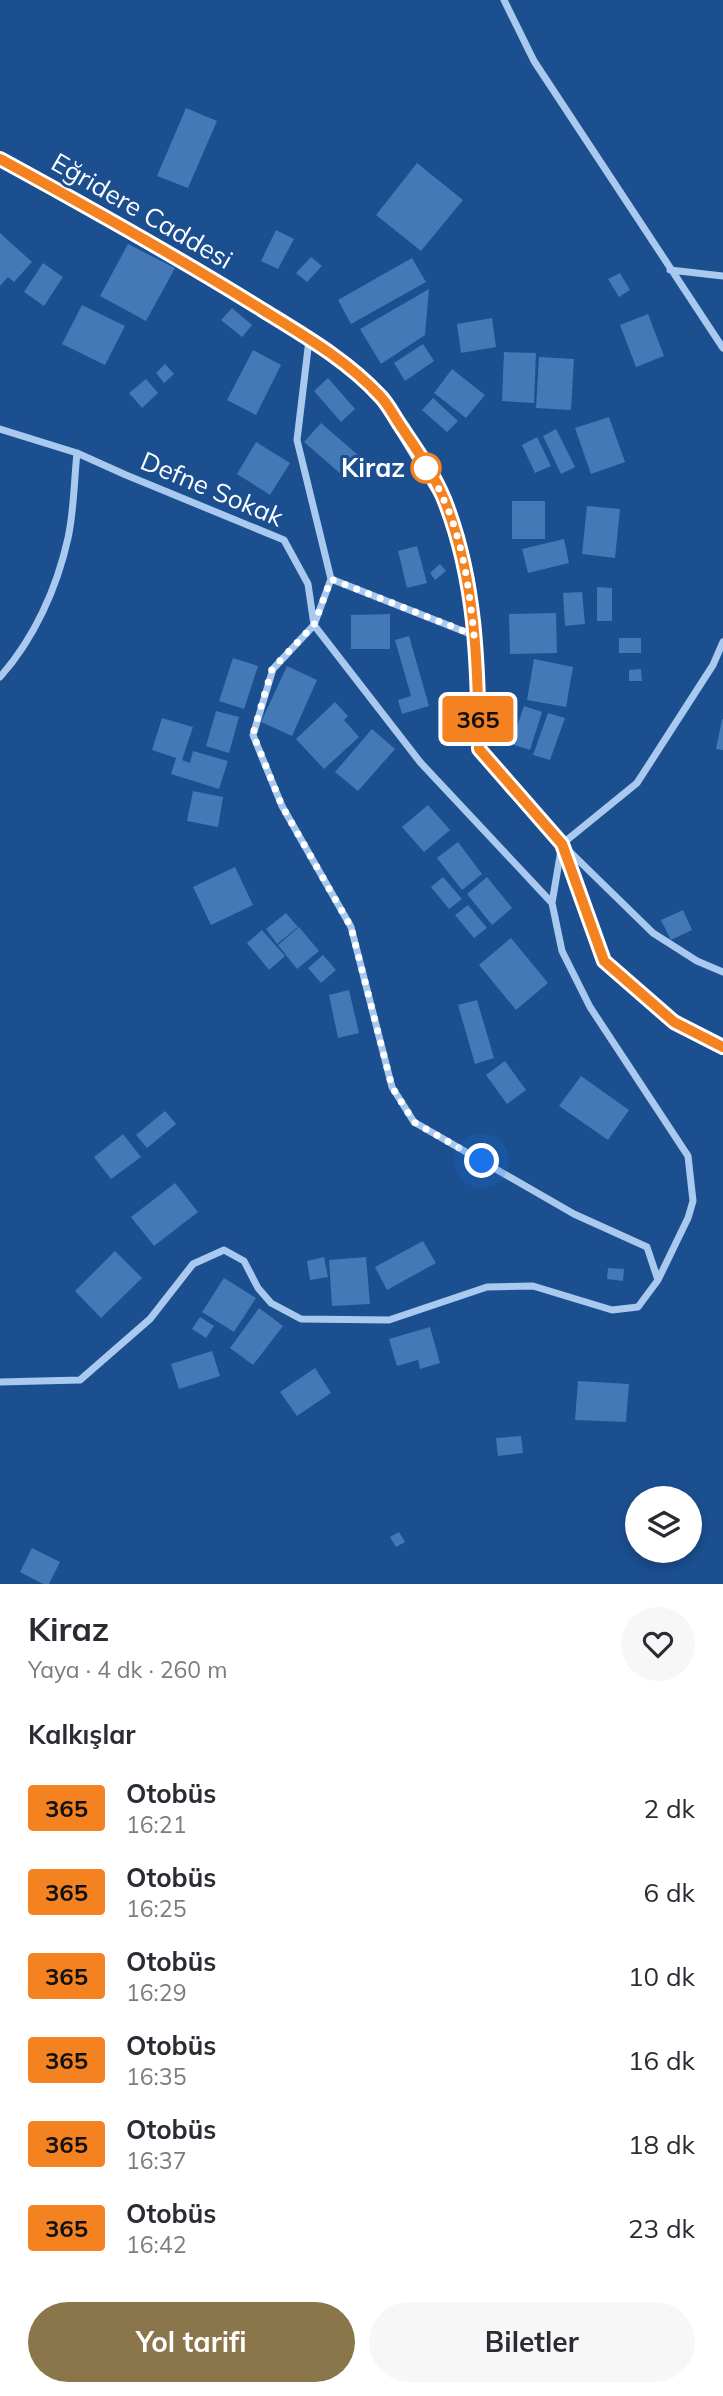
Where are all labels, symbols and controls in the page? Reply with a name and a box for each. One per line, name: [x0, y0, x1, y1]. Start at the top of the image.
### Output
street label: Eğridere Caddesi: [46, 145, 239, 276]
street label: Defne Sokak: [136, 444, 289, 534]
place label: Kiraz: [341, 451, 405, 484]
marker: Kiraz: [411, 453, 441, 483]
line badge: 365: [438, 696, 518, 742]
text: 365: [456, 704, 500, 734]
your location: [464, 1143, 499, 1178]
map controls: [625, 1486, 702, 1563]
button: layers: [625, 1486, 702, 1563]
button: heart: [621, 1607, 695, 1681]
text: Kiraz: [28, 1608, 109, 1649]
text: Yaya · 4 dk · 260 m: [28, 1655, 227, 1684]
text: Kalkışlar: [28, 1718, 136, 1751]
text: Otobüs: [126, 1777, 216, 1810]
text: 2 dk: [644, 1792, 695, 1825]
text: 365: [45, 1793, 88, 1823]
text: 16:21: [126, 1810, 186, 1839]
text: Otobüs: [126, 1861, 216, 1894]
text: 6 dk: [644, 1876, 695, 1909]
text: 365: [45, 1877, 88, 1907]
text: 16:25: [126, 1894, 186, 1923]
text: Otobüs: [126, 1945, 216, 1978]
text: 10 dk: [628, 1960, 695, 1993]
text: 365: [45, 1961, 88, 1991]
text: 16:29: [126, 1978, 186, 2007]
text: Otobüs: [126, 2029, 216, 2062]
text: 16 dk: [628, 2044, 695, 2077]
text: 365: [45, 2045, 88, 2075]
text: 16:35: [126, 2062, 186, 2091]
text: Otobüs: [126, 2113, 216, 2146]
text: 18 dk: [628, 2128, 695, 2161]
text: 365: [45, 2129, 88, 2159]
text: 16:37: [126, 2146, 186, 2175]
text: Otobüs: [126, 2197, 216, 2230]
text: 23 dk: [628, 2212, 695, 2245]
text: 365: [45, 2213, 88, 2243]
text: 16:42: [126, 2230, 186, 2259]
button: Yol tarifi: [28, 2302, 355, 2382]
button: Biletler: [369, 2302, 695, 2382]

